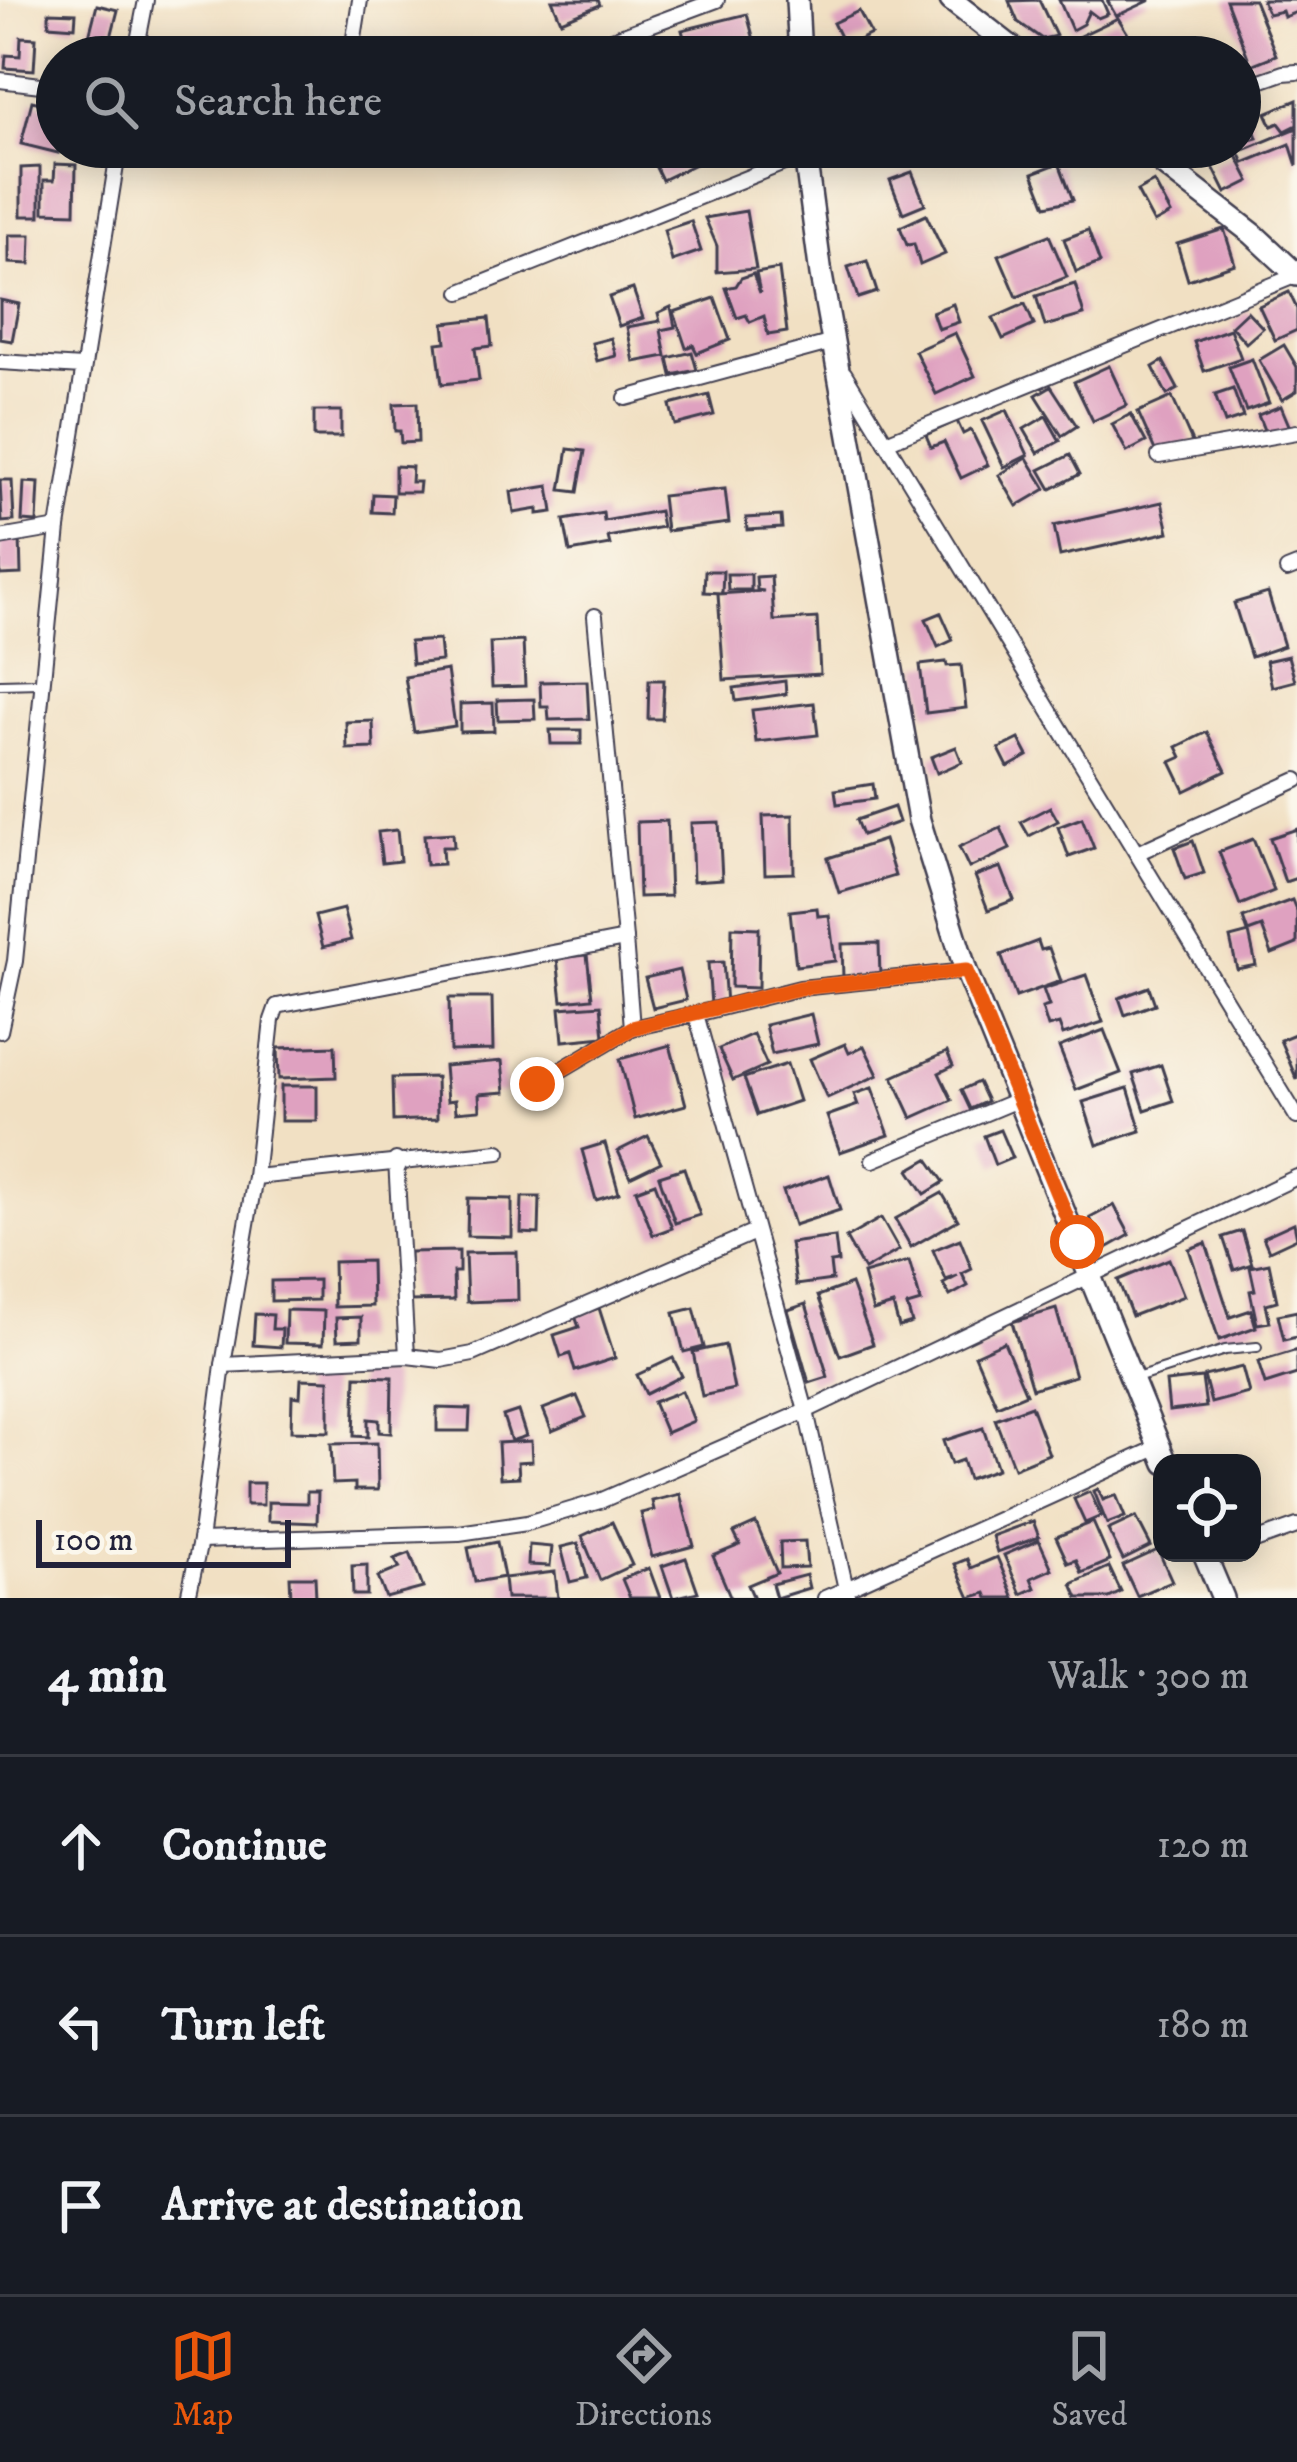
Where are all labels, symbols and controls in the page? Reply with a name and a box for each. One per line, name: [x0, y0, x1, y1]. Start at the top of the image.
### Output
search box: [36, 36, 1261, 168]
icon: search: [78, 69, 144, 135]
text: Search here: [174, 74, 382, 130]
route end: [510, 1057, 564, 1111]
route start: [1050, 1215, 1104, 1269]
map controls: [1153, 1454, 1261, 1562]
button: locate: [1153, 1454, 1261, 1562]
scale bar: [36, 1514, 291, 1567]
text: 100 m: [54, 1520, 133, 1561]
text: 4 min: [48, 1644, 166, 1708]
text: Walk · 300 m: [1048, 1652, 1249, 1701]
icon: ahead: [48, 1813, 114, 1879]
text: Continue: [162, 1818, 327, 1874]
text: 120 m: [1157, 1821, 1249, 1870]
icon: left: [48, 1993, 114, 2059]
text: Turn left: [162, 1998, 325, 2054]
text: 180 m: [1157, 2001, 1249, 2050]
icon: arrive: [48, 2173, 114, 2239]
text: Arrive at destination: [162, 2178, 523, 2234]
tab: Map: [170, 2323, 236, 2436]
tab: Directions: [575, 2323, 712, 2436]
tab: Saved: [1051, 2323, 1127, 2436]

